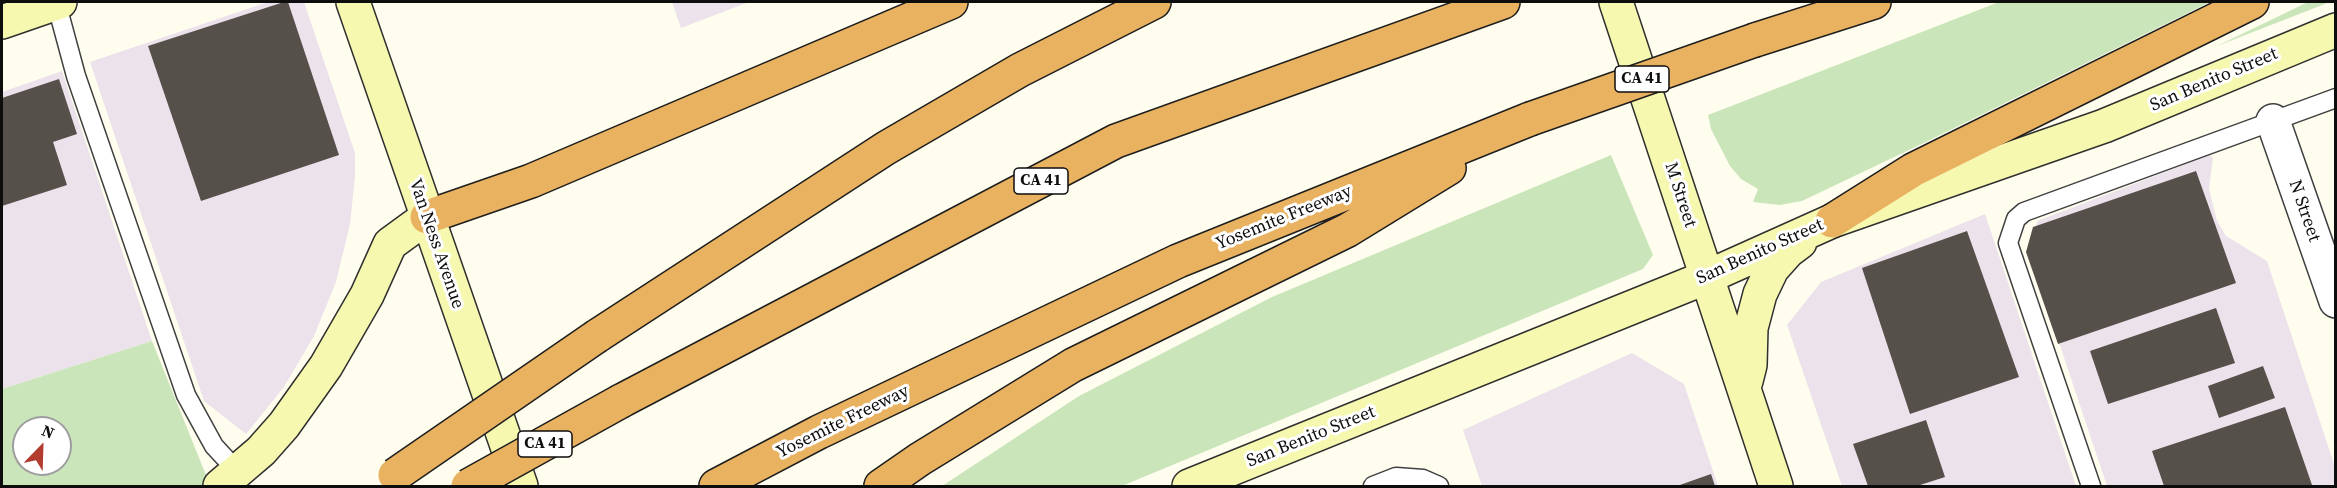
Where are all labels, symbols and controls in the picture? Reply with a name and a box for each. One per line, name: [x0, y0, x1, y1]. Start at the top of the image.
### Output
street label: San Benito Street: [2147, 43, 2281, 117]
road number: CA 41: [1615, 66, 1669, 92]
street label: M Street: [1659, 160, 1701, 230]
road number: CA 41: [1014, 168, 1068, 194]
street label: Van Ness Avenue: [404, 176, 468, 312]
street label: N Street: [2283, 177, 2325, 245]
street label: Yosemite Freeway: [1213, 181, 1355, 255]
street label: San Benito Street: [1693, 214, 1827, 290]
street label: Yosemite Freeway: [773, 381, 913, 463]
street label: San Benito Street: [1244, 401, 1378, 473]
north arrow: [12, 416, 72, 476]
text: N: [39, 419, 58, 444]
road number: CA 41: [518, 431, 572, 457]

